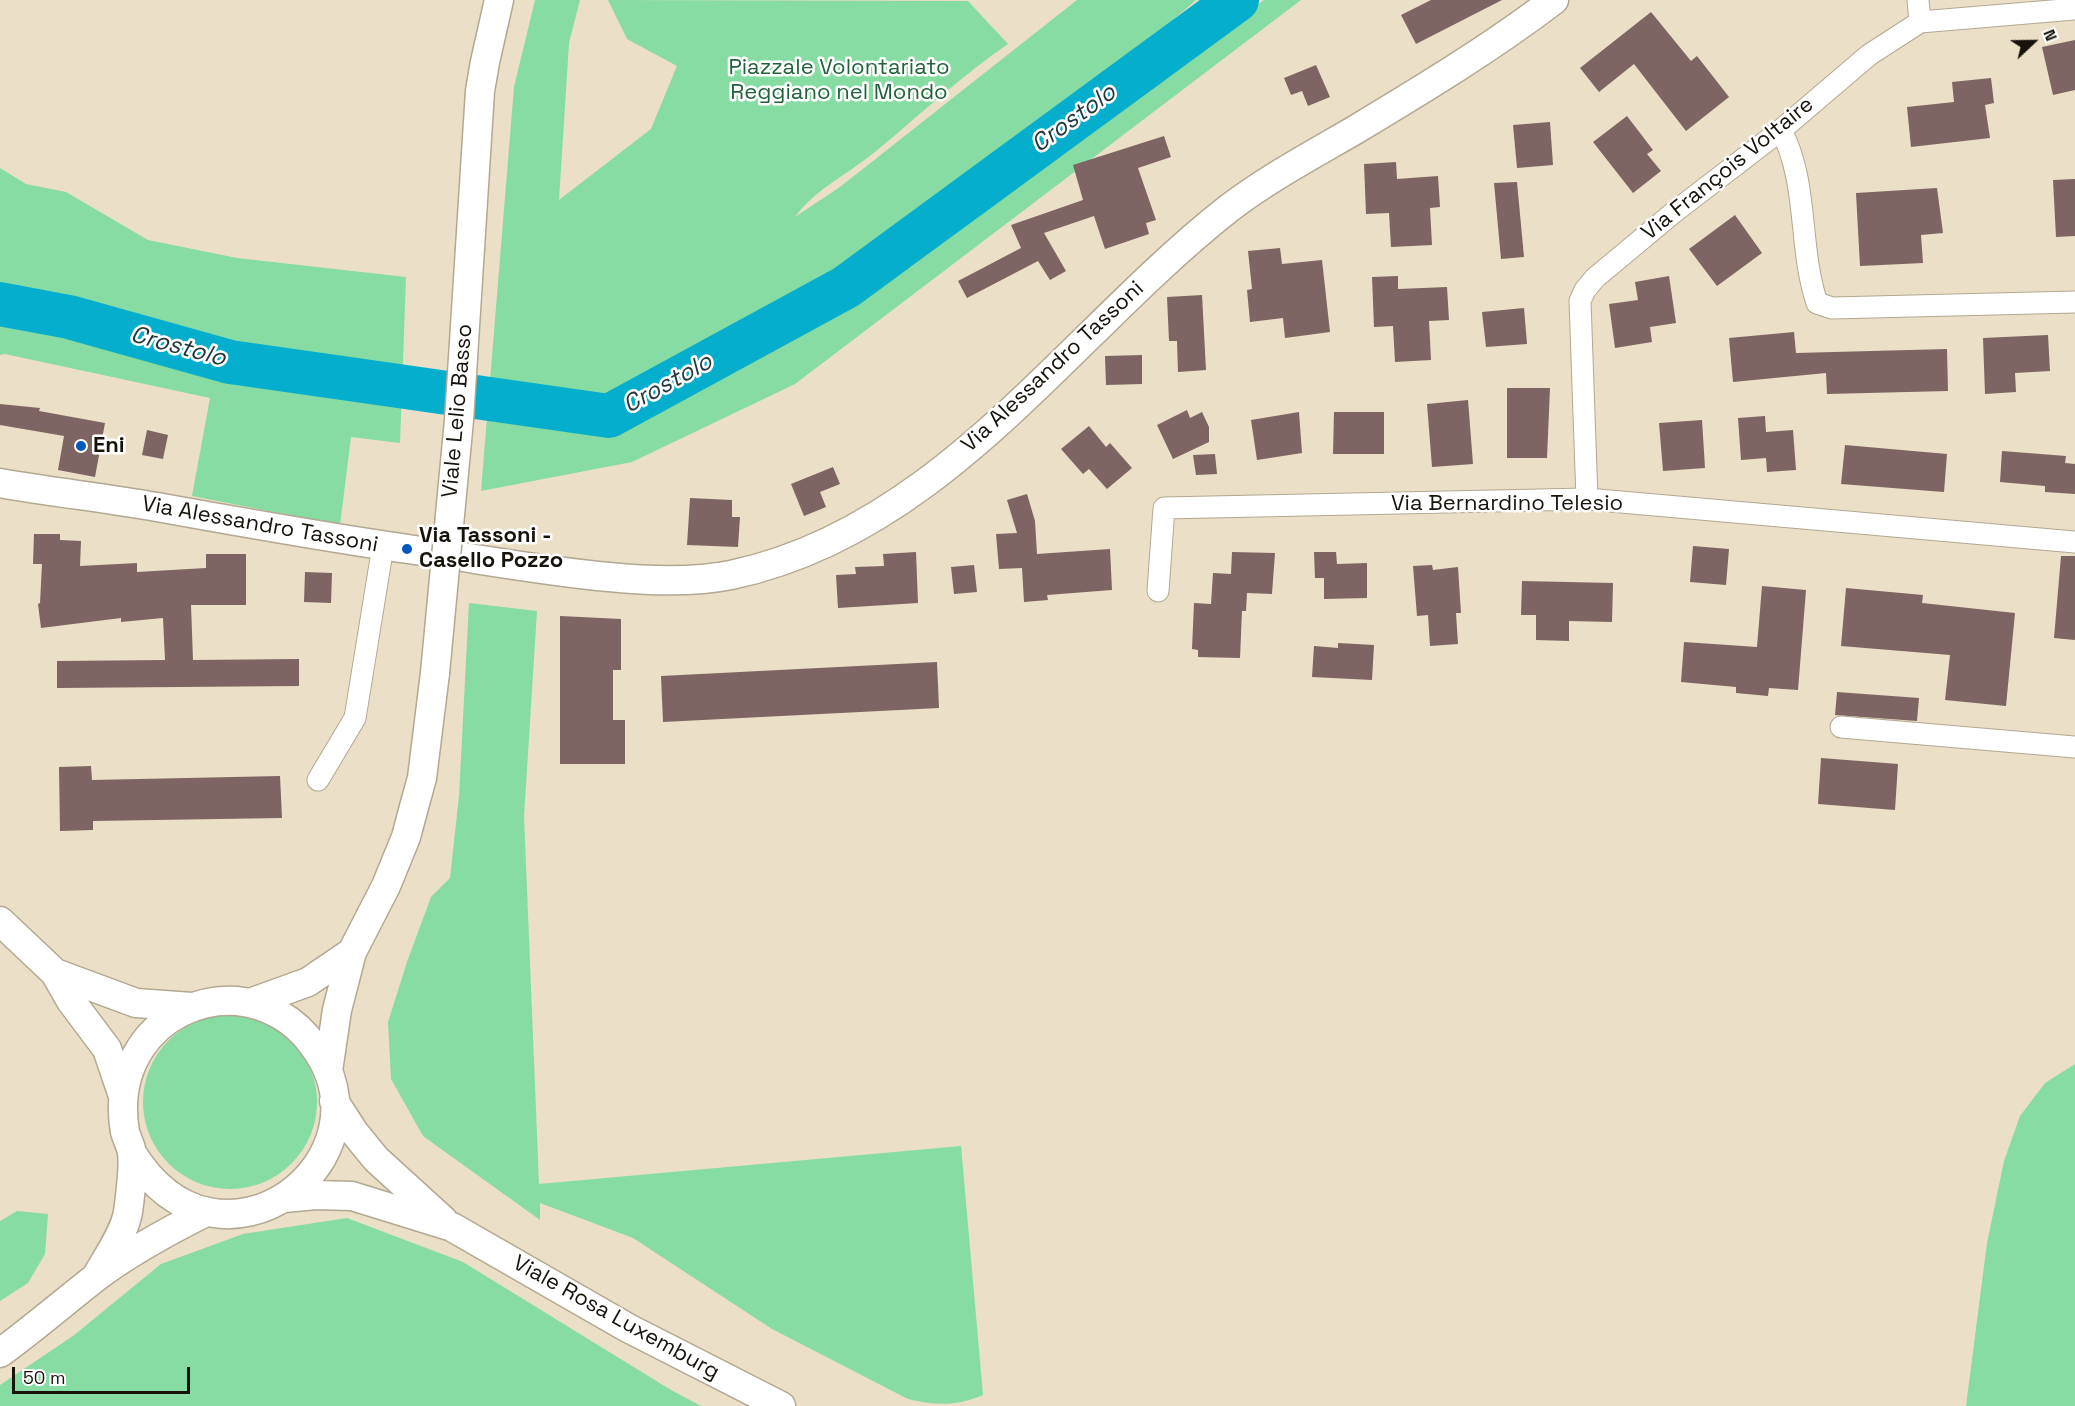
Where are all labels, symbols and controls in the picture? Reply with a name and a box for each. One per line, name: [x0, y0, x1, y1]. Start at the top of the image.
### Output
north arrow: [2003, 12, 2063, 72]
text: N: [2038, 26, 2062, 44]
park label: Piazzale Volontariato Reggiano nel Mondo: [728, 55, 950, 106]
water label: Crostolo: [1026, 79, 1122, 159]
street label: Via François Voltaire: [1637, 92, 1819, 246]
street label: Via Alessandro Tassoni: [956, 276, 1150, 458]
water label: Crostolo: [127, 320, 229, 374]
street label: Viale Lelio Basso: [437, 323, 479, 499]
water label: Crostolo: [618, 348, 718, 420]
place label: Eni: [93, 433, 125, 459]
marker: Eni: [74, 439, 88, 453]
street label: Via Alessandro Tassoni: [140, 491, 380, 559]
street label: Via Bernardino Telesio: [1391, 491, 1623, 517]
place label: Via Tassoni - Casello Pozzo: [419, 523, 563, 574]
marker: Via Tassoni - Casello Pozzo: [400, 542, 414, 556]
street label: Viale Rosa Luxemburg: [508, 1250, 724, 1386]
scale bar: [15, 1355, 194, 1393]
text: 50 m: [23, 1366, 65, 1389]

